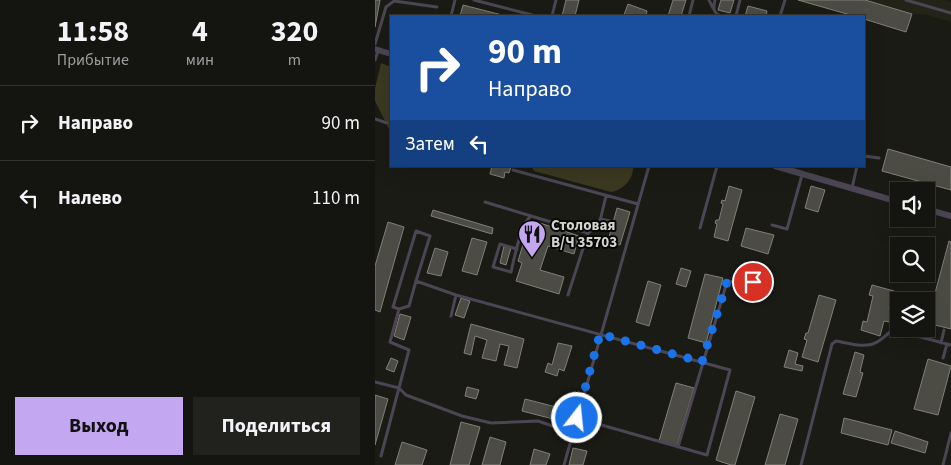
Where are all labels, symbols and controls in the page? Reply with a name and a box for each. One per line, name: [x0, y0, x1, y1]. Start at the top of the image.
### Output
text: 11:58: [57, 10, 129, 53]
text: 4: [192, 10, 208, 53]
text: 320: [271, 10, 318, 53]
text: 90 m: [488, 27, 562, 77]
icon: right: [405, 35, 470, 100]
text: Прибытие: [57, 49, 129, 71]
text: мин: [186, 49, 214, 71]
text: m: [288, 49, 301, 71]
text: Направо: [488, 73, 572, 105]
icon: right: [15, 109, 43, 137]
text: Направо: [58, 110, 133, 137]
text: 90 m: [322, 110, 360, 137]
icon: left: [465, 130, 493, 158]
text: Затем: [405, 131, 455, 158]
map controls: [890, 182, 935, 337]
button: sound: [890, 182, 935, 227]
icon: left: [15, 184, 43, 212]
text: Налево: [58, 185, 122, 212]
text: 110 m: [312, 185, 360, 212]
place label: Столовая В/Ч 35703: [551, 215, 617, 253]
restaurant icon: Столовая В/Ч 35703: [517, 219, 547, 258]
button: search: [890, 237, 935, 282]
pin: [732, 261, 774, 303]
icon: arrive: [739, 268, 767, 296]
button: layers: [890, 292, 935, 337]
position arrow: [550, 391, 602, 443]
button: Выход: [15, 397, 183, 455]
button: Поделиться: [193, 397, 360, 455]

